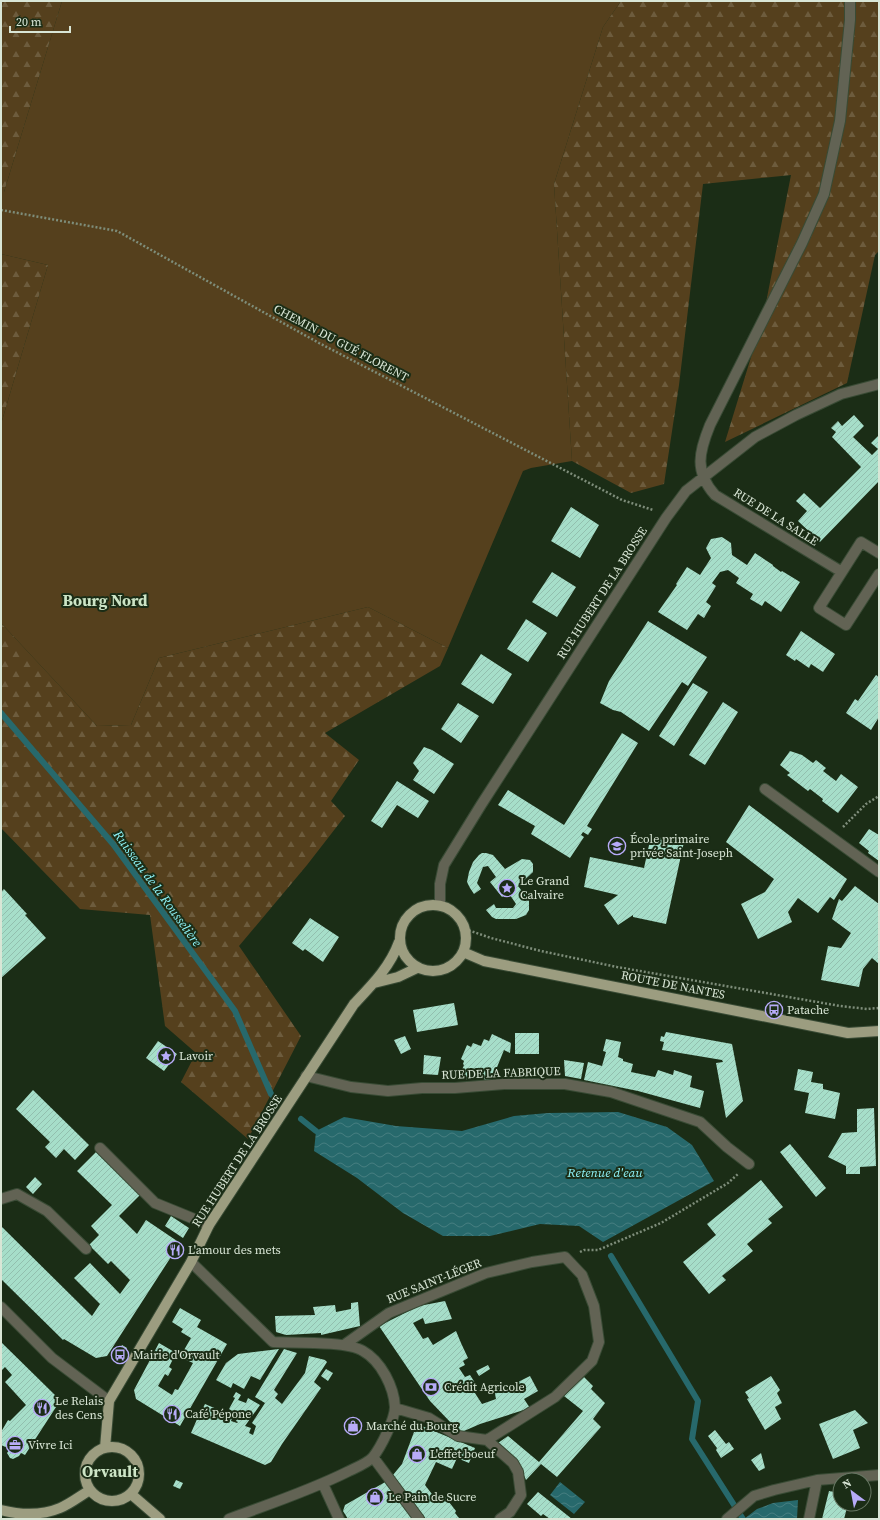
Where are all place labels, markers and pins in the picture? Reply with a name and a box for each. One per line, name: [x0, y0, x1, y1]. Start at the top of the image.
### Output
place label: École primaire privée Saint-Joseph: [630, 831, 733, 861]
school or university icon: École primaire privée Saint-Joseph: [607, 836, 627, 856]
place label: Le Grand Calvaire: [520, 873, 570, 903]
place icon: Le Grand Calvaire: [497, 878, 517, 898]
bus stop icon: Patache: [764, 1000, 784, 1020]
place label: Patache: [787, 1002, 829, 1018]
place icon: Lavoir: [156, 1046, 176, 1066]
place label: Lavoir: [179, 1048, 213, 1064]
restaurant icon: L'amour des mets: [165, 1240, 185, 1260]
place label: L'amour des mets: [188, 1242, 281, 1258]
bus stop icon: Mairie d'Orvault: [110, 1345, 130, 1365]
place label: Mairie d'Orvault: [133, 1347, 219, 1363]
bank icon: Crédit Agricole: [421, 1377, 441, 1397]
place label: Crédit Agricole: [444, 1379, 525, 1395]
place label: Le Relais des Cens: [55, 1393, 103, 1423]
restaurant icon: Le Relais des Cens: [32, 1398, 52, 1418]
restaurant icon: Café Pépone: [162, 1404, 182, 1424]
place label: Café Pépone: [185, 1406, 251, 1422]
shop icon: Marché du Bourg: [343, 1416, 363, 1436]
place label: Marché du Bourg: [366, 1418, 458, 1434]
office icon: Vivre Ici: [5, 1435, 25, 1455]
place label: Vivre Ici: [28, 1437, 73, 1453]
shop icon: L'effet boeuf: [407, 1444, 427, 1464]
place label: L'effet boeuf: [430, 1446, 497, 1462]
shop icon: Le Pain de Sucre: [365, 1487, 385, 1507]
place label: Le Pain de Sucre: [388, 1489, 476, 1505]

